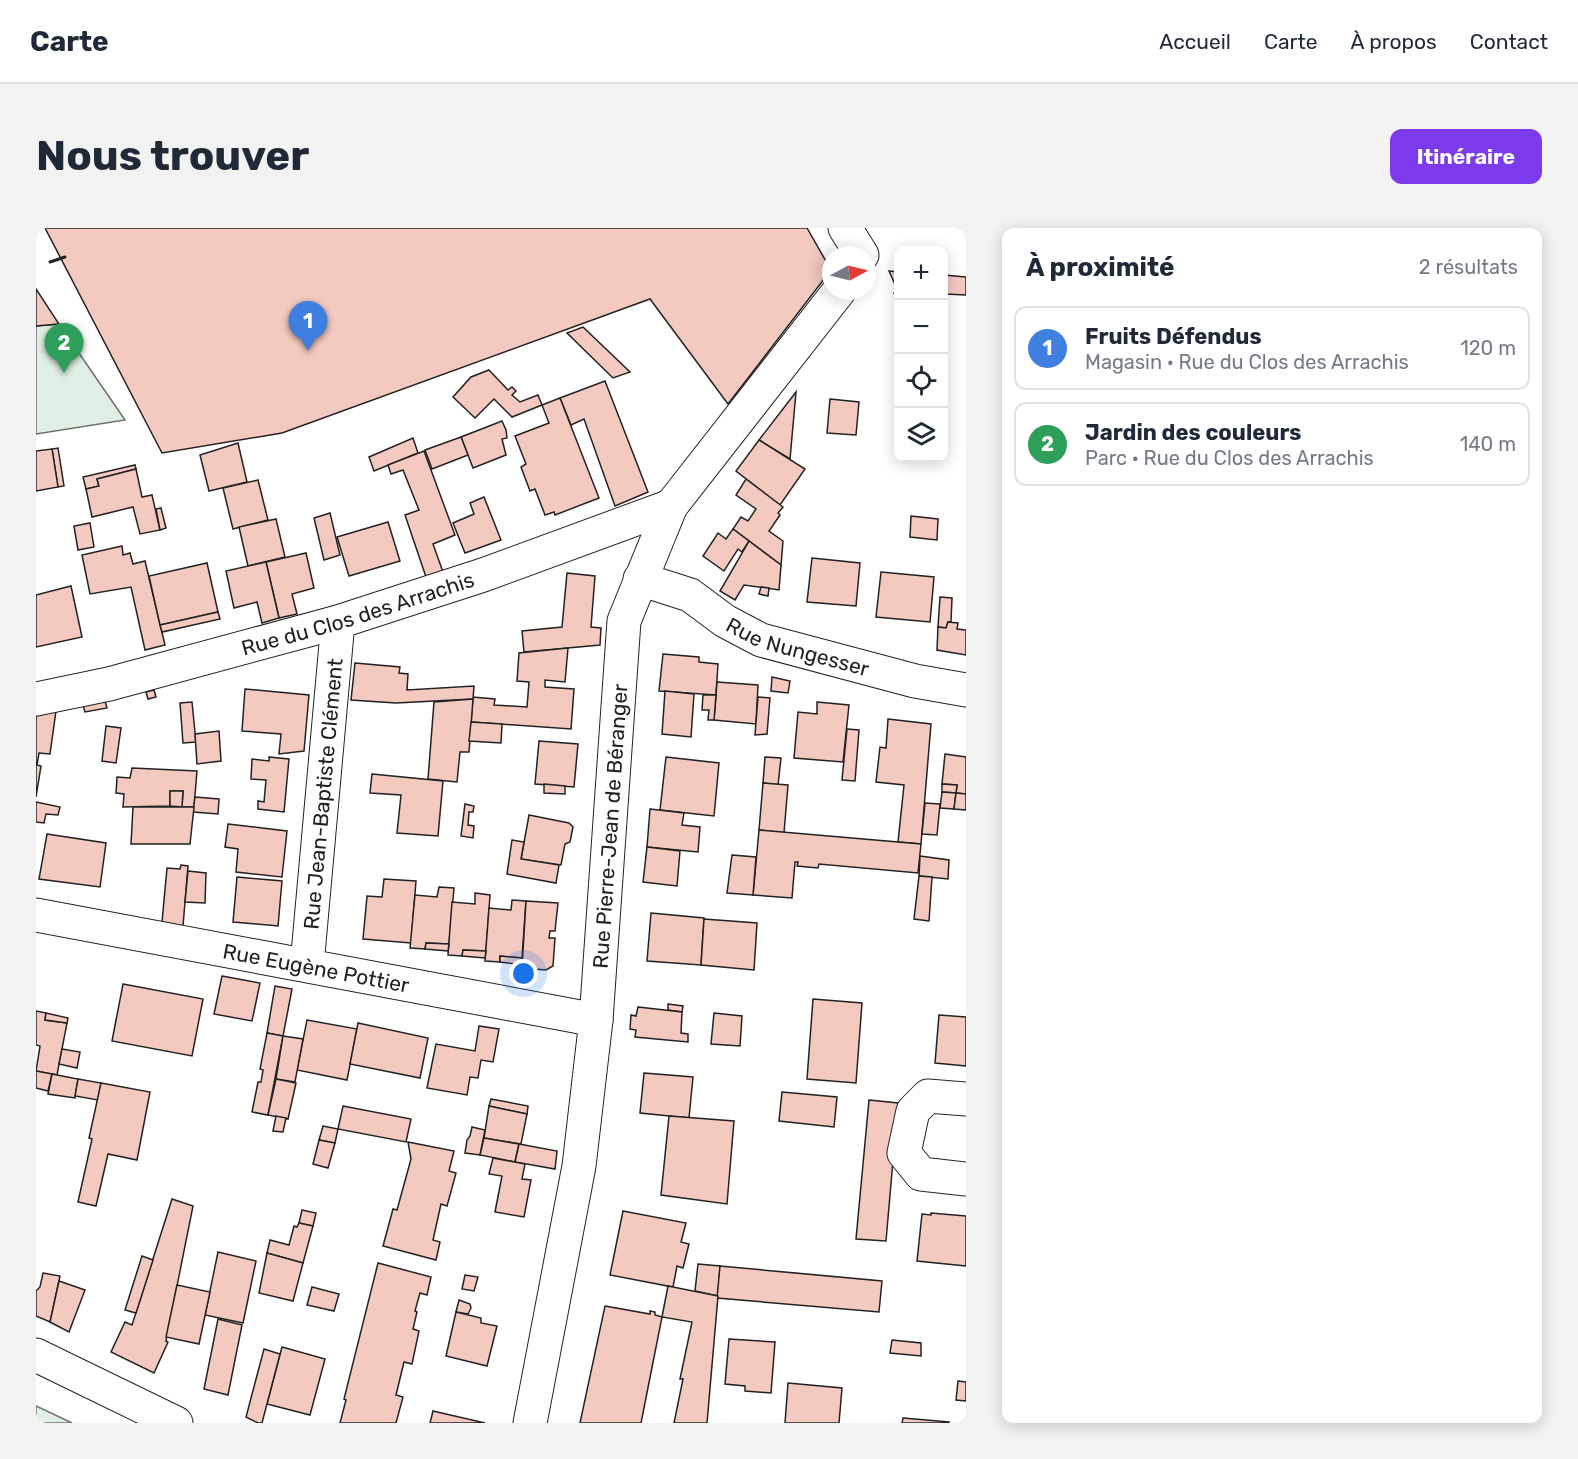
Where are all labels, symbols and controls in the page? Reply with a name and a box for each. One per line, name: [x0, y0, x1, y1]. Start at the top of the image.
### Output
text: Carte: [30, 25, 109, 58]
text: Accueil: [1159, 29, 1231, 54]
text: Carte: [1264, 29, 1317, 54]
text: À propos: [1350, 29, 1437, 54]
text: Contact: [1470, 29, 1548, 54]
button: Itinéraire: [1390, 129, 1542, 184]
text: Nous trouver: [36, 131, 309, 181]
north arrow: [822, 246, 876, 300]
map controls: [894, 246, 948, 462]
button: +: [894, 246, 948, 300]
text: À proximité: [1026, 252, 1175, 283]
text: 2 résultats: [1419, 255, 1518, 279]
button: −: [894, 300, 948, 354]
pin: 1: [288, 302, 328, 351]
text: Fruits Défendus: [1085, 323, 1262, 350]
pin: 2: [45, 324, 84, 373]
text: 1: [1043, 336, 1052, 360]
text: 120 m: [1460, 336, 1516, 360]
text: Magasin · Rue du Clos des Arrachis: [1085, 350, 1409, 374]
button: locate: [894, 354, 948, 408]
button: layers: [894, 408, 948, 462]
text: Jardin des couleurs: [1085, 419, 1302, 446]
text: 2: [1041, 432, 1054, 456]
text: 140 m: [1460, 432, 1516, 456]
text: Parc · Rue du Clos des Arrachis: [1085, 446, 1374, 470]
street label: Rue du Clos des Arrachis: [238, 566, 477, 660]
street label: Rue Nungesser: [722, 612, 872, 681]
street label: Rue Jean-Baptiste Clément: [298, 657, 347, 930]
street label: Rue Pierre-Jean de Béranger: [587, 683, 632, 969]
street label: Rue Eugène Pottier: [221, 938, 411, 997]
your location: [509, 959, 538, 988]

